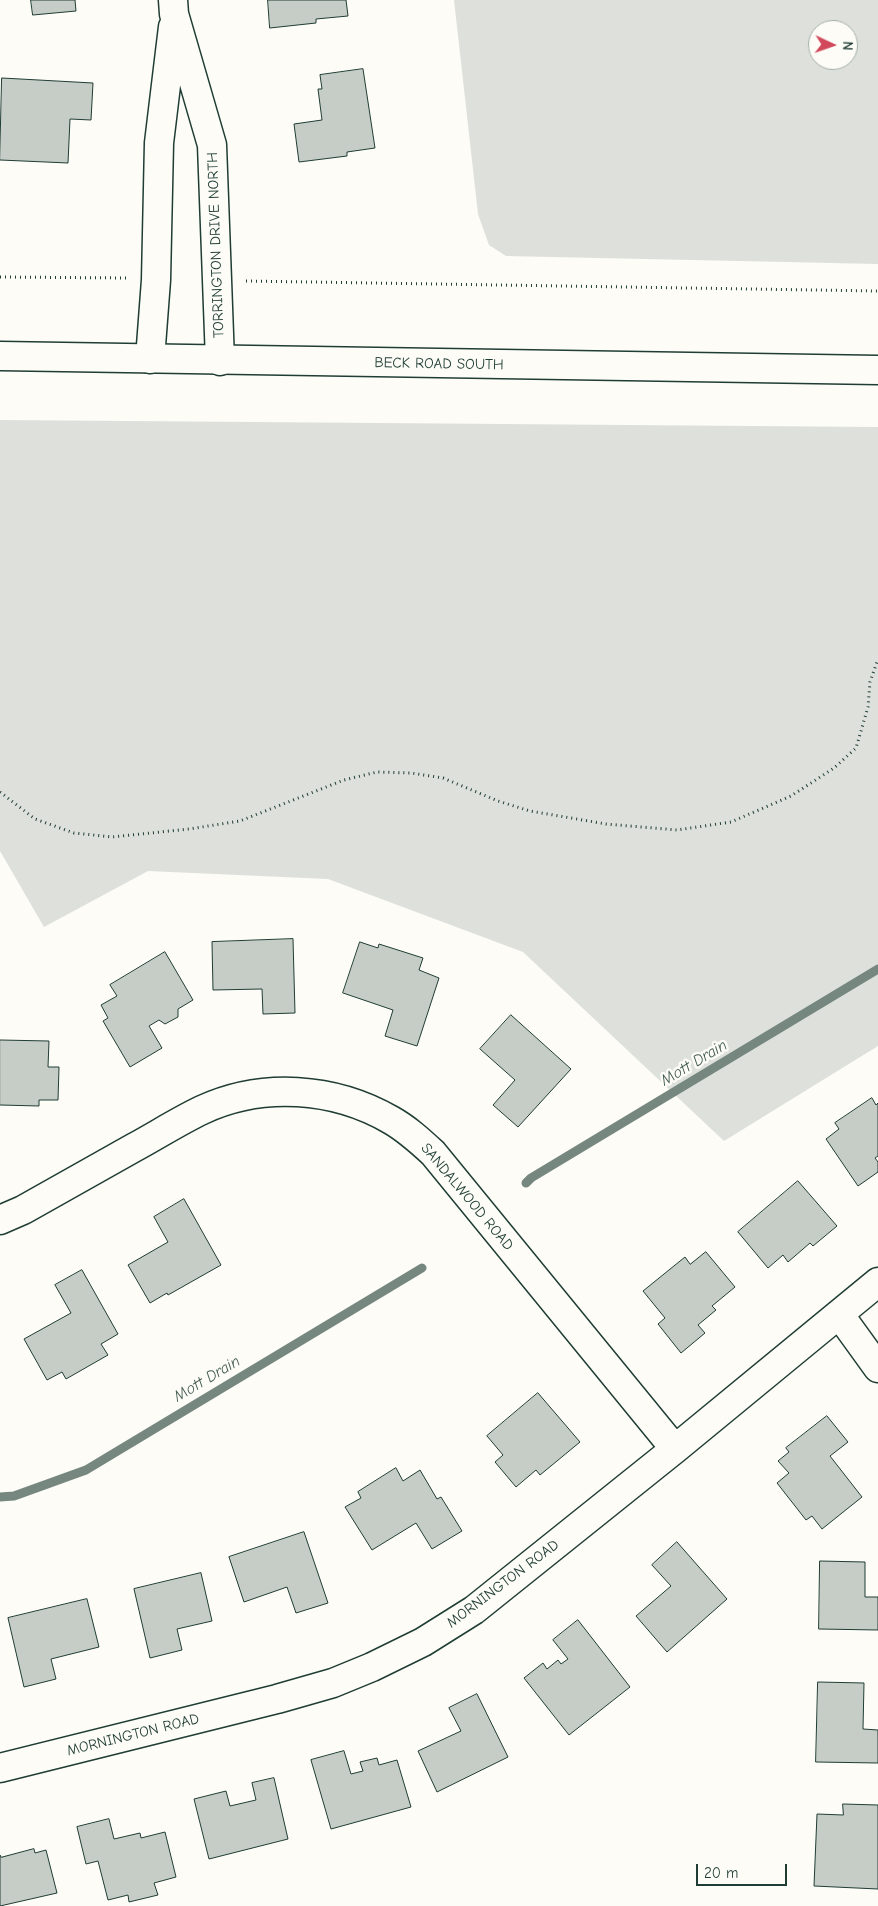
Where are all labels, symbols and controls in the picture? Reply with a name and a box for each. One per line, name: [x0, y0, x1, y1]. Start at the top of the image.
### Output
north arrow: [808, 20, 858, 70]
text: N: [839, 41, 856, 51]
street label: TORRINGTON DRIVE NORTH: [204, 152, 228, 338]
street label: BECK ROAD SOUTH: [374, 354, 504, 374]
water label: Mott Drain: [657, 1036, 731, 1090]
street label: SANDALWOOD ROAD: [417, 1140, 517, 1254]
water label: Mott Drain: [170, 1352, 244, 1406]
street label: MORNINGTON ROAD: [443, 1536, 563, 1632]
street label: MORNINGTON ROAD: [65, 1710, 201, 1760]
scale bar: [698, 1854, 789, 1886]
text: 20 m: [704, 1864, 738, 1882]

